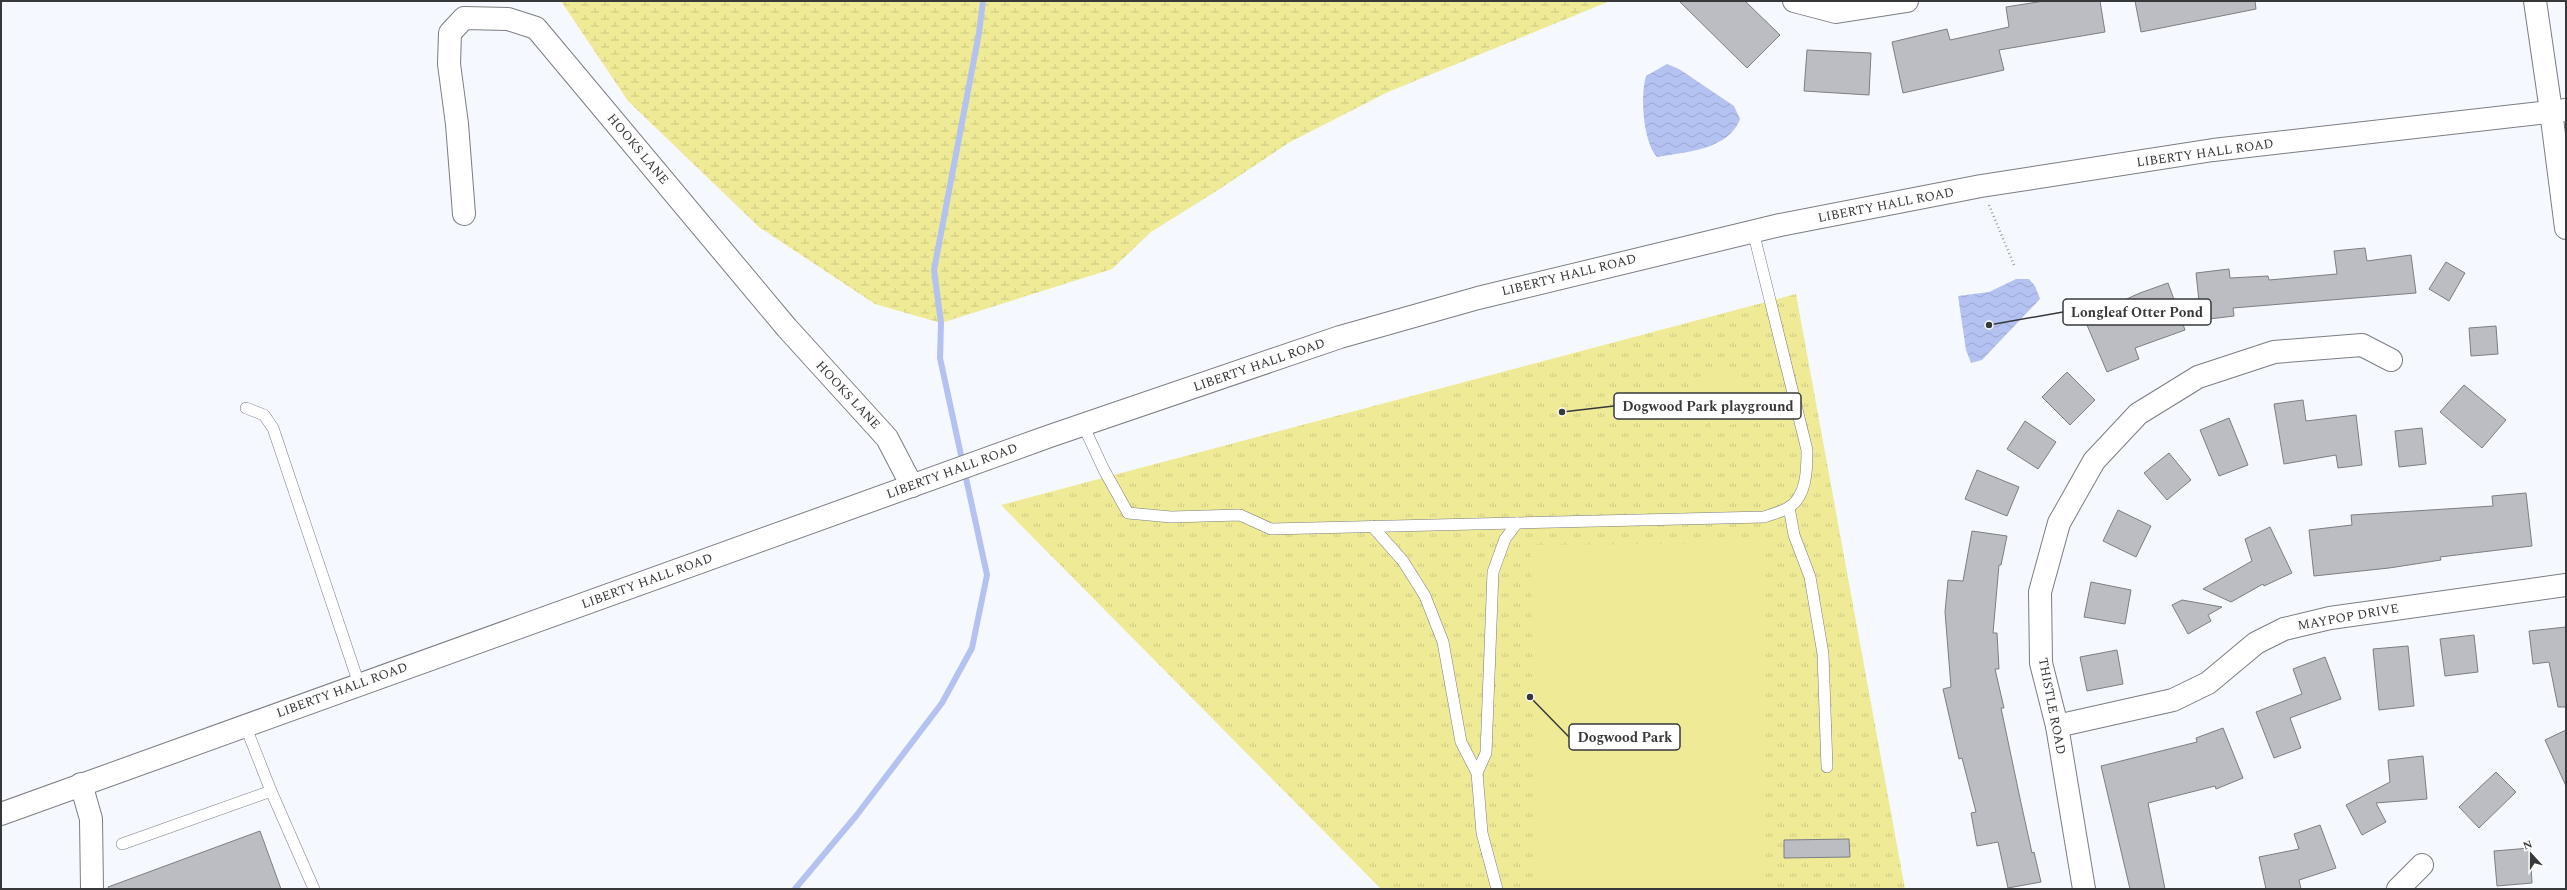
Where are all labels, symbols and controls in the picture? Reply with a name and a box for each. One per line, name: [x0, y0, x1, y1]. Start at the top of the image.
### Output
street label: HOOKS LANE: [602, 109, 674, 189]
street label: LIBERTY HALL ROAD: [2135, 133, 2275, 173]
street label: LIBERTY HALL ROAD: [1816, 182, 1956, 228]
street label: LIBERTY HALL ROAD: [1499, 249, 1639, 301]
callout: Longleaf Otter Pond: [2063, 299, 2211, 325]
text: Longleaf Otter Pond: [2071, 302, 2203, 323]
street label: LIBERTY HALL ROAD: [1190, 333, 1328, 397]
street label: HOOKS LANE: [811, 356, 885, 434]
callout: Dogwood Park playground: [1614, 393, 1801, 419]
text: Dogwood Park playground: [1622, 396, 1794, 417]
street label: LIBERTY HALL ROAD: [884, 438, 1020, 504]
street label: LIBERTY HALL ROAD: [579, 548, 715, 614]
street label: MAYPOP DRIVE: [2296, 598, 2400, 636]
street label: THISTLE ROAD: [2033, 656, 2071, 756]
street label: LIBERTY HALL ROAD: [274, 657, 410, 723]
callout: Dogwood Park: [1569, 724, 1680, 750]
text: Dogwood Park: [1577, 727, 1673, 748]
north arrow: [2511, 834, 2551, 874]
text: N: [2520, 836, 2535, 855]

